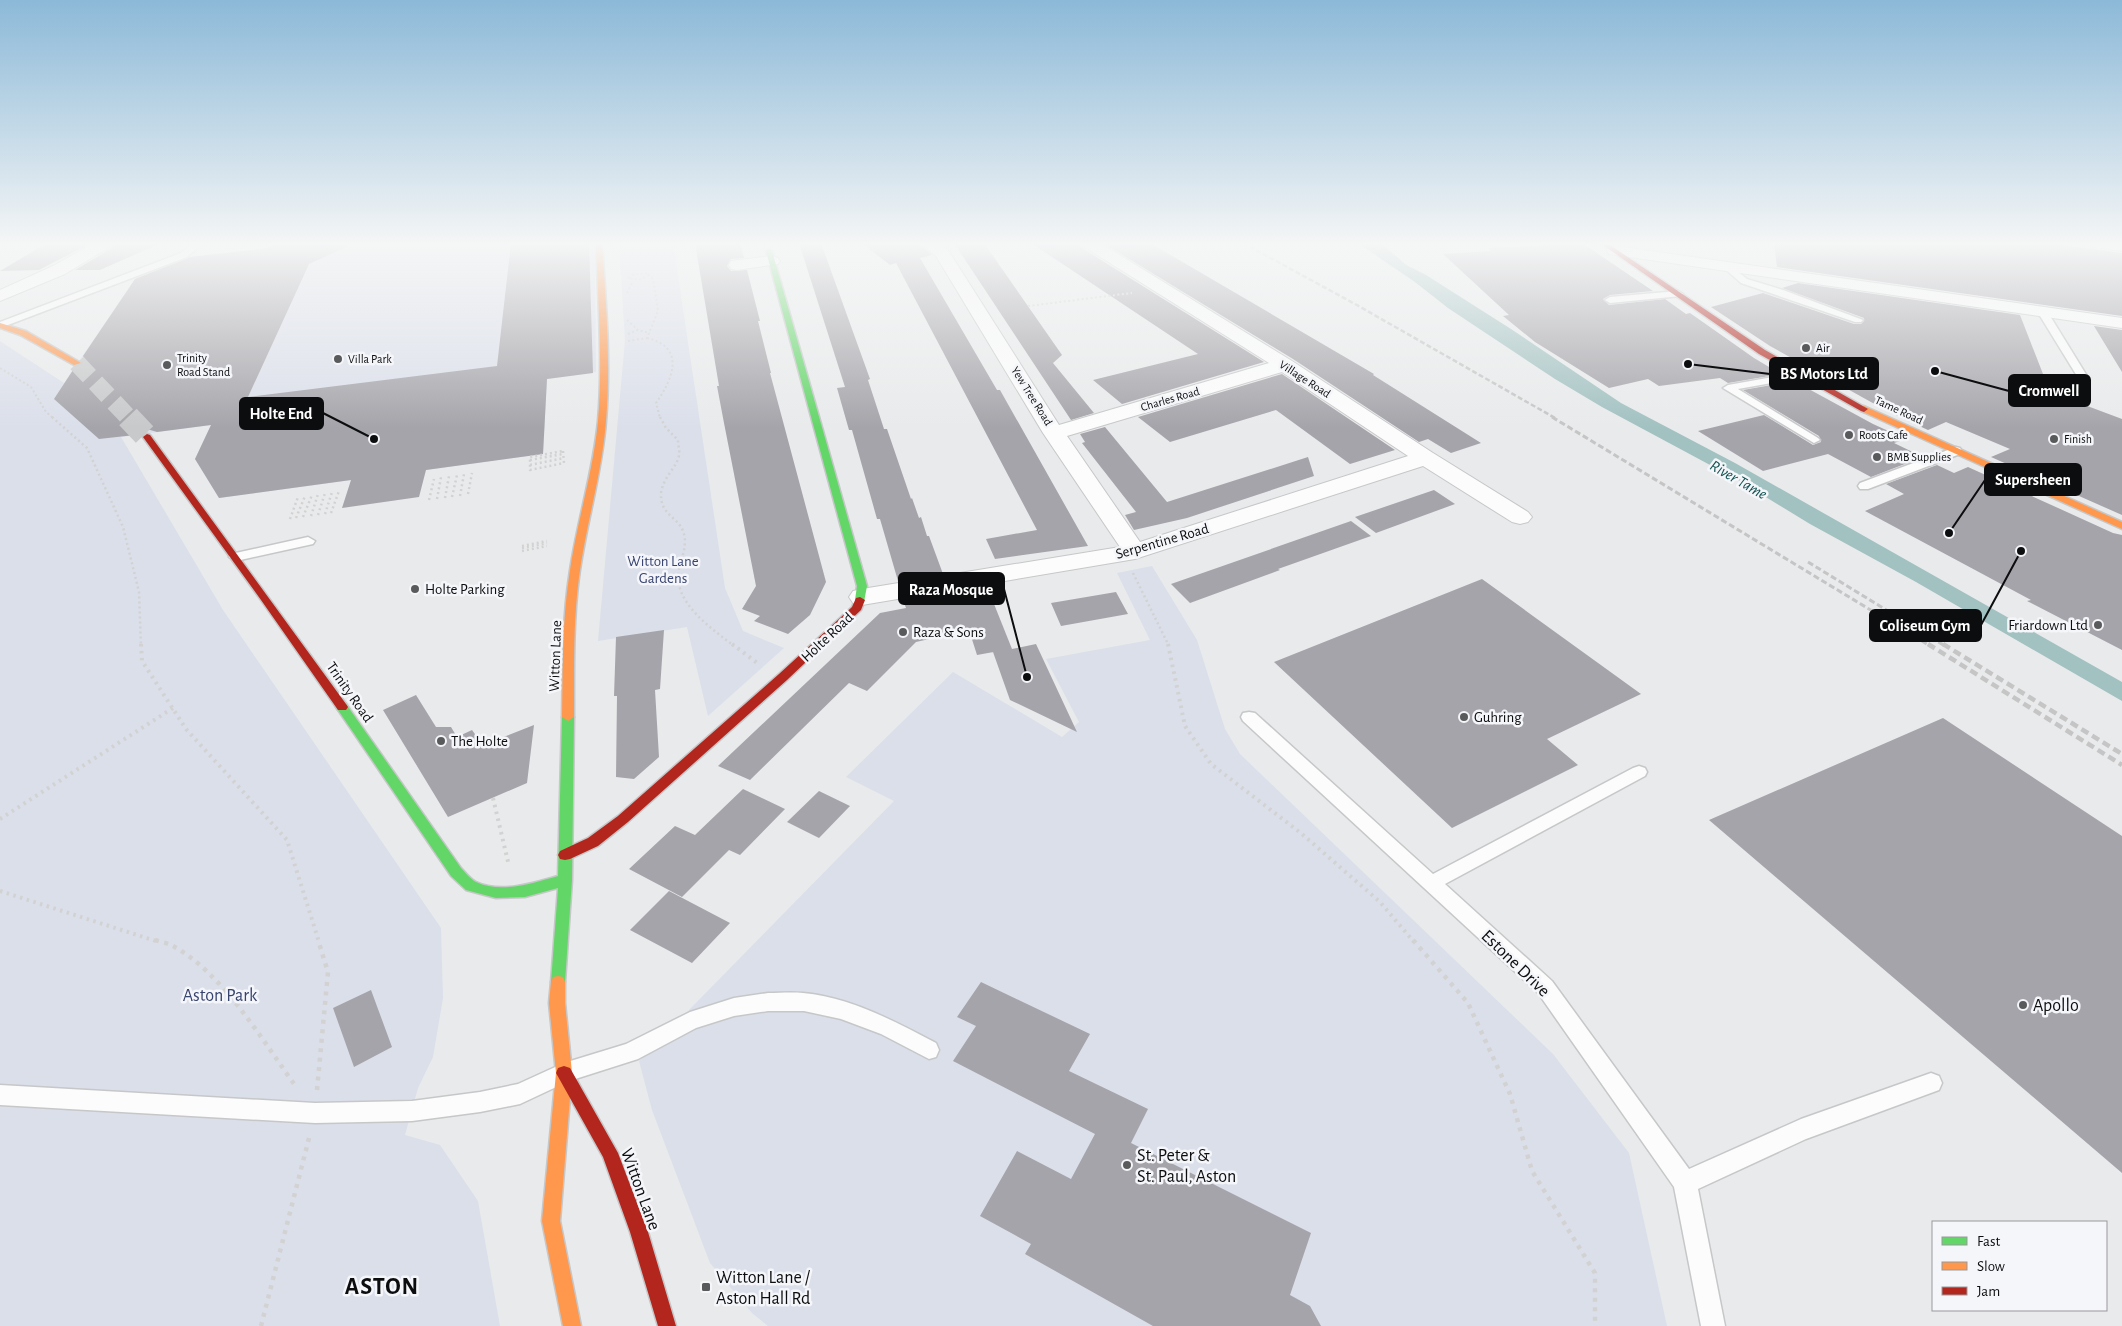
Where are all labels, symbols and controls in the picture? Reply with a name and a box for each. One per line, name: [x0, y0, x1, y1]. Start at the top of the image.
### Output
marker: Air: [1800, 342, 1812, 354]
place label: Air: [1816, 342, 1830, 354]
place label: Trinity Road Stand: [177, 352, 230, 378]
marker: Villa Park: [332, 353, 344, 365]
place label: Villa Park: [348, 353, 392, 365]
street label: Village Road: [1277, 358, 1333, 400]
callout: BS Motors Ltd: [1770, 358, 1878, 389]
marker: Trinity Road Stand: [161, 359, 173, 371]
street label: Yew Tree Road: [1009, 364, 1055, 428]
text: BS Motors Ltd: [1780, 366, 1869, 382]
callout: Cromwell: [2009, 375, 2090, 406]
text: Cromwell: [2019, 383, 2079, 399]
street label: Charles Road: [1139, 385, 1201, 413]
street label: Tame Road: [1873, 394, 1925, 426]
callout: Holte End: [240, 398, 323, 429]
text: Holte End: [249, 406, 313, 422]
marker: Roots Cafe: [1843, 429, 1855, 441]
place label: Roots Cafe: [1859, 429, 1908, 441]
marker: Finish: [2048, 433, 2060, 445]
place label: Finish: [2064, 433, 2092, 445]
marker: BMB Supplies: [1871, 451, 1883, 463]
place label: BMB Supplies: [1887, 451, 1951, 463]
water label: River Tame: [1707, 457, 1770, 502]
callout: Supersheen: [1985, 464, 2081, 495]
text: Supersheen: [1995, 472, 2071, 488]
street label: Serpentine Road: [1114, 521, 1211, 562]
park label: Witton Lane Gardens: [627, 554, 699, 586]
callout: Raza Mosque: [899, 573, 1004, 604]
place label: Holte Parking: [425, 582, 505, 597]
text: Raza Mosque: [909, 582, 994, 598]
marker: Holte Parking: [409, 583, 421, 595]
street label: Holte Road: [799, 610, 856, 665]
callout: Coliseum Gym: [1870, 610, 1981, 641]
text: Coliseum Gym: [1880, 618, 1971, 635]
place label: Friardown Ltd: [2008, 618, 2088, 633]
marker: Friardown Ltd: [2092, 619, 2104, 631]
street label: Witton Lane: [547, 620, 564, 692]
place label: Raza & Sons: [913, 625, 984, 640]
marker: Raza & Sons: [897, 626, 909, 638]
street label: Trinity Road: [323, 659, 376, 725]
place label: Guhring: [1474, 710, 1522, 725]
marker: Guhring: [1458, 711, 1470, 723]
place label: The Holte: [451, 734, 508, 749]
marker: The Holte: [435, 735, 447, 747]
street label: Estone Drive: [1478, 927, 1553, 1001]
park label: Aston Park: [183, 987, 258, 1005]
place label: Apollo: [2033, 997, 2079, 1015]
marker: Apollo: [2017, 999, 2029, 1011]
street label: Witton Lane: [617, 1146, 663, 1233]
place label: St. Peter & St. Paul, Aston: [1137, 1147, 1236, 1186]
marker: St. Peter & St. Paul, Aston: [1121, 1159, 1133, 1171]
legend: [1932, 1221, 2107, 1311]
text: Fast: [1977, 1234, 2001, 1249]
text: Slow: [1977, 1259, 2005, 1274]
place label: Witton Lane / Aston Hall Rd: [716, 1269, 811, 1308]
district label: ASTON: [345, 1275, 419, 1299]
marker: Witton Lane / Aston Hall Rd: [700, 1281, 712, 1293]
text: Jam: [1977, 1284, 2000, 1299]

